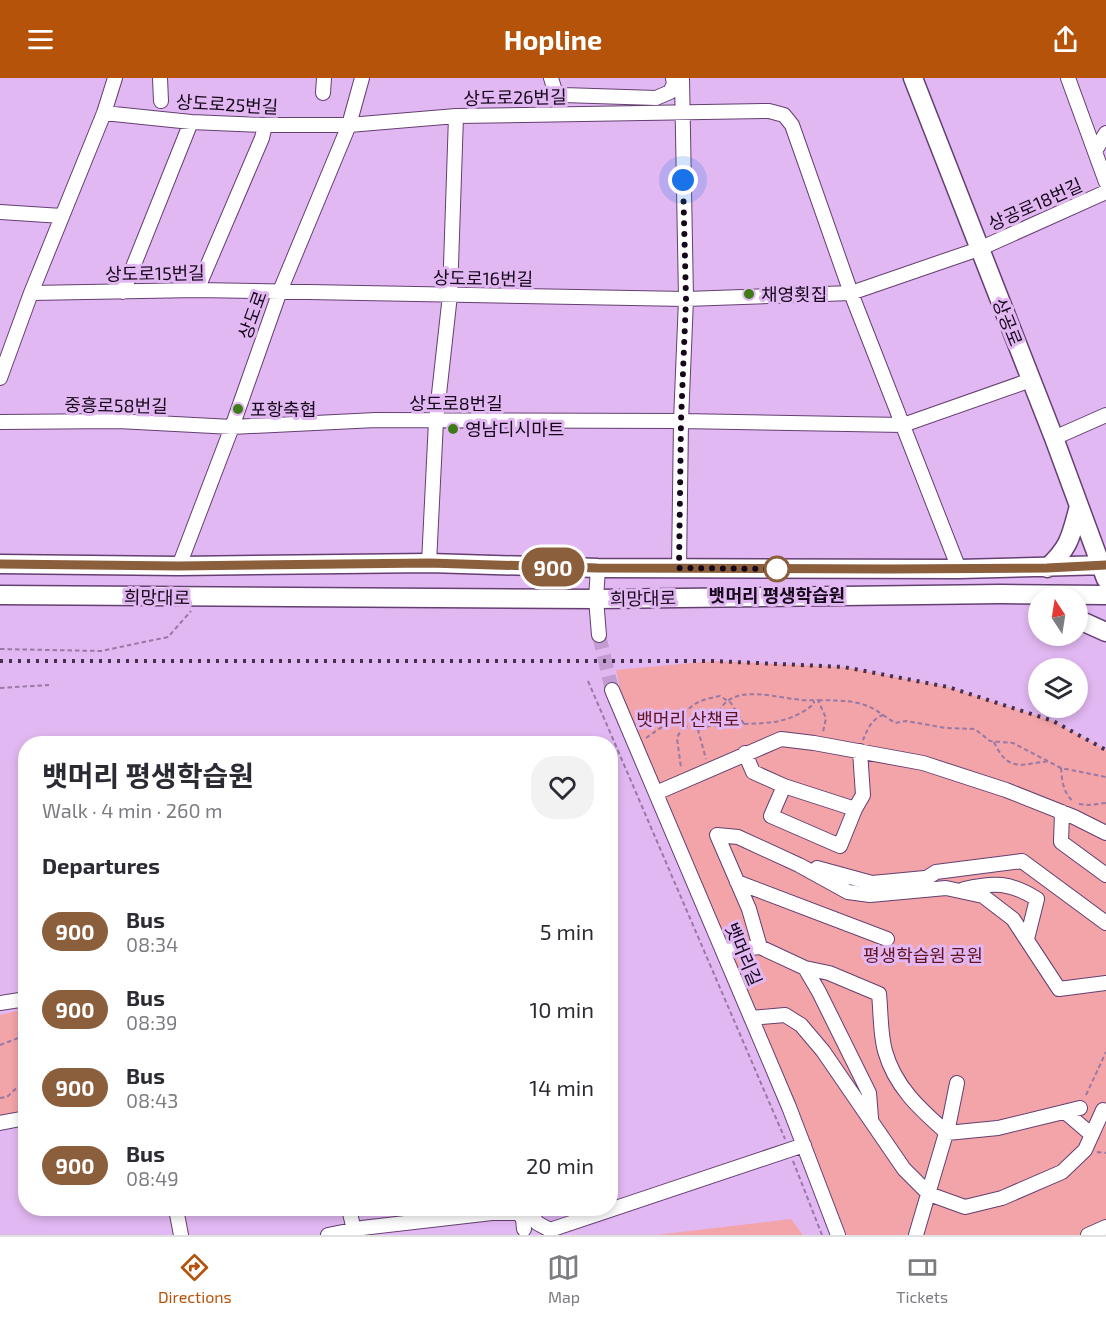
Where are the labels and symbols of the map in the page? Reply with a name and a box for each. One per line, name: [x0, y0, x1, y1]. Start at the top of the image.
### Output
street label: 상도로26번길: [463, 85, 567, 109]
street label: 상도로25번길: [175, 90, 279, 118]
your location: [668, 165, 698, 195]
street label: 상공로18번길: [984, 173, 1086, 235]
street label: 상도로15번길: [105, 261, 205, 285]
street label: 상도로16번길: [433, 266, 533, 290]
place label: 채영횟집: [761, 283, 827, 305]
marker: 채영횟집: [742, 287, 756, 301]
street label: 상도로: [233, 288, 271, 342]
street label: 상공로: [988, 295, 1028, 349]
street label: 상도로8번길: [409, 392, 503, 414]
street label: 중흥로58번길: [64, 393, 168, 417]
place label: 포항축협: [250, 398, 316, 420]
marker: 포항축협: [231, 402, 245, 416]
place label: 영남디시마트: [465, 418, 564, 440]
marker: 영남디시마트: [446, 422, 460, 436]
line badge: 900: [518, 548, 588, 586]
marker: 뱃머리 평생학습원: [764, 556, 790, 582]
place label: 뱃머리 평생학습원: [709, 584, 845, 606]
street label: 희망대로: [124, 585, 190, 609]
street label: 희망대로: [610, 586, 676, 610]
north arrow: [1028, 586, 1088, 646]
park label: 뱃머리 산책로: [636, 708, 740, 730]
street label: 뱃머리길: [721, 919, 767, 989]
park label: 평생학습원 공원: [863, 944, 983, 966]

